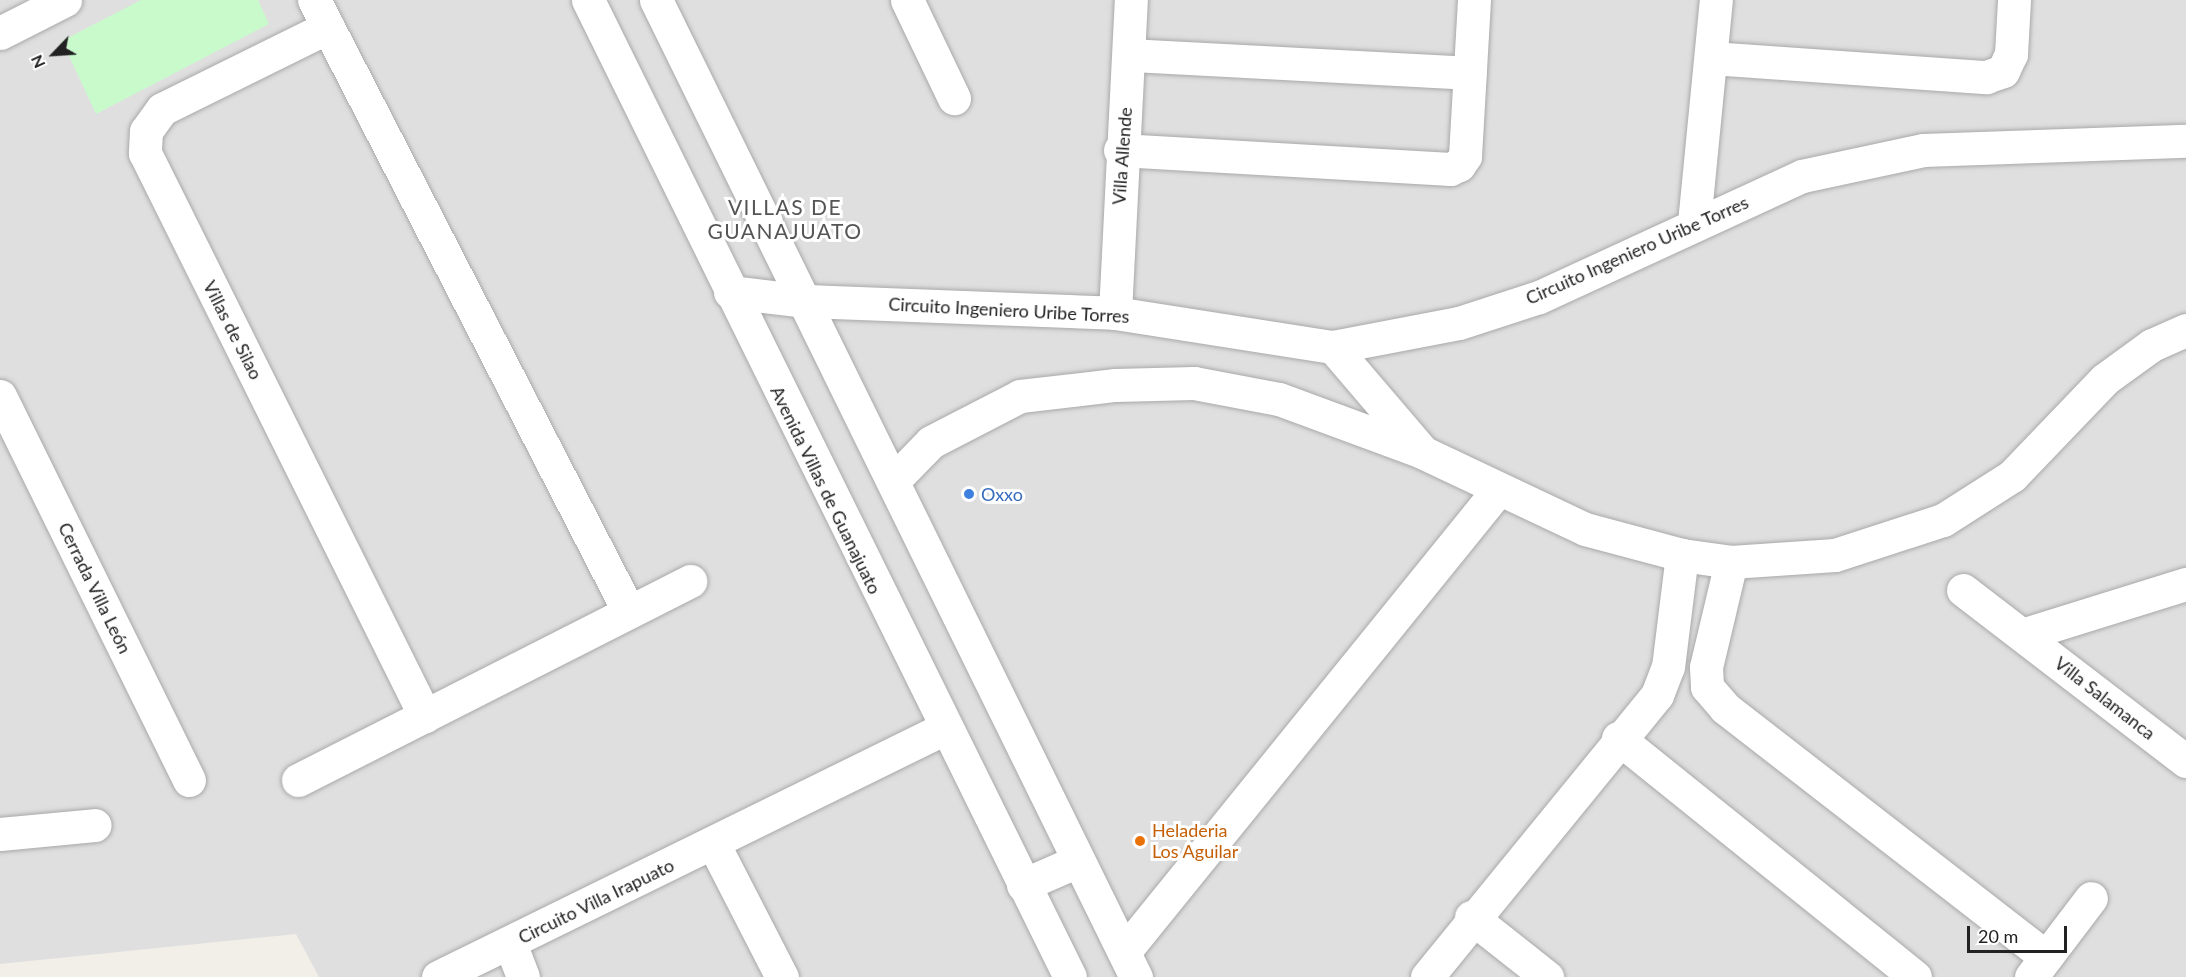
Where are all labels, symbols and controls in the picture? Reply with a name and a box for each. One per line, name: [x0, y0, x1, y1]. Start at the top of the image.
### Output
north arrow: [24, 24, 84, 84]
text: N: [26, 52, 48, 71]
street label: Villa Allende: [1108, 106, 1136, 206]
street label: Circuito Ingeniero Uribe Torres: [1522, 191, 1752, 309]
district label: VILLAS DE GUANAJUATO: [707, 194, 863, 244]
street label: Villas de Silao: [199, 277, 267, 383]
street label: Circuito Ingeniero Uribe Torres: [888, 293, 1130, 327]
street label: Avenida Villas de Guanajuato: [766, 382, 886, 598]
place label: Oxxo: [981, 483, 1023, 505]
marker: Oxxo: [962, 487, 976, 501]
street label: Cerrada Villa León: [54, 519, 136, 657]
street label: Villa Salamanca: [2050, 652, 2160, 744]
place label: Heladeria Los Aguilar: [1152, 820, 1239, 862]
marker: Heladeria Los Aguilar: [1133, 834, 1147, 848]
street label: Circuito Villa Irapuato: [514, 854, 678, 948]
scale bar: [1970, 914, 2070, 952]
text: 20 m: [1978, 925, 2018, 947]

